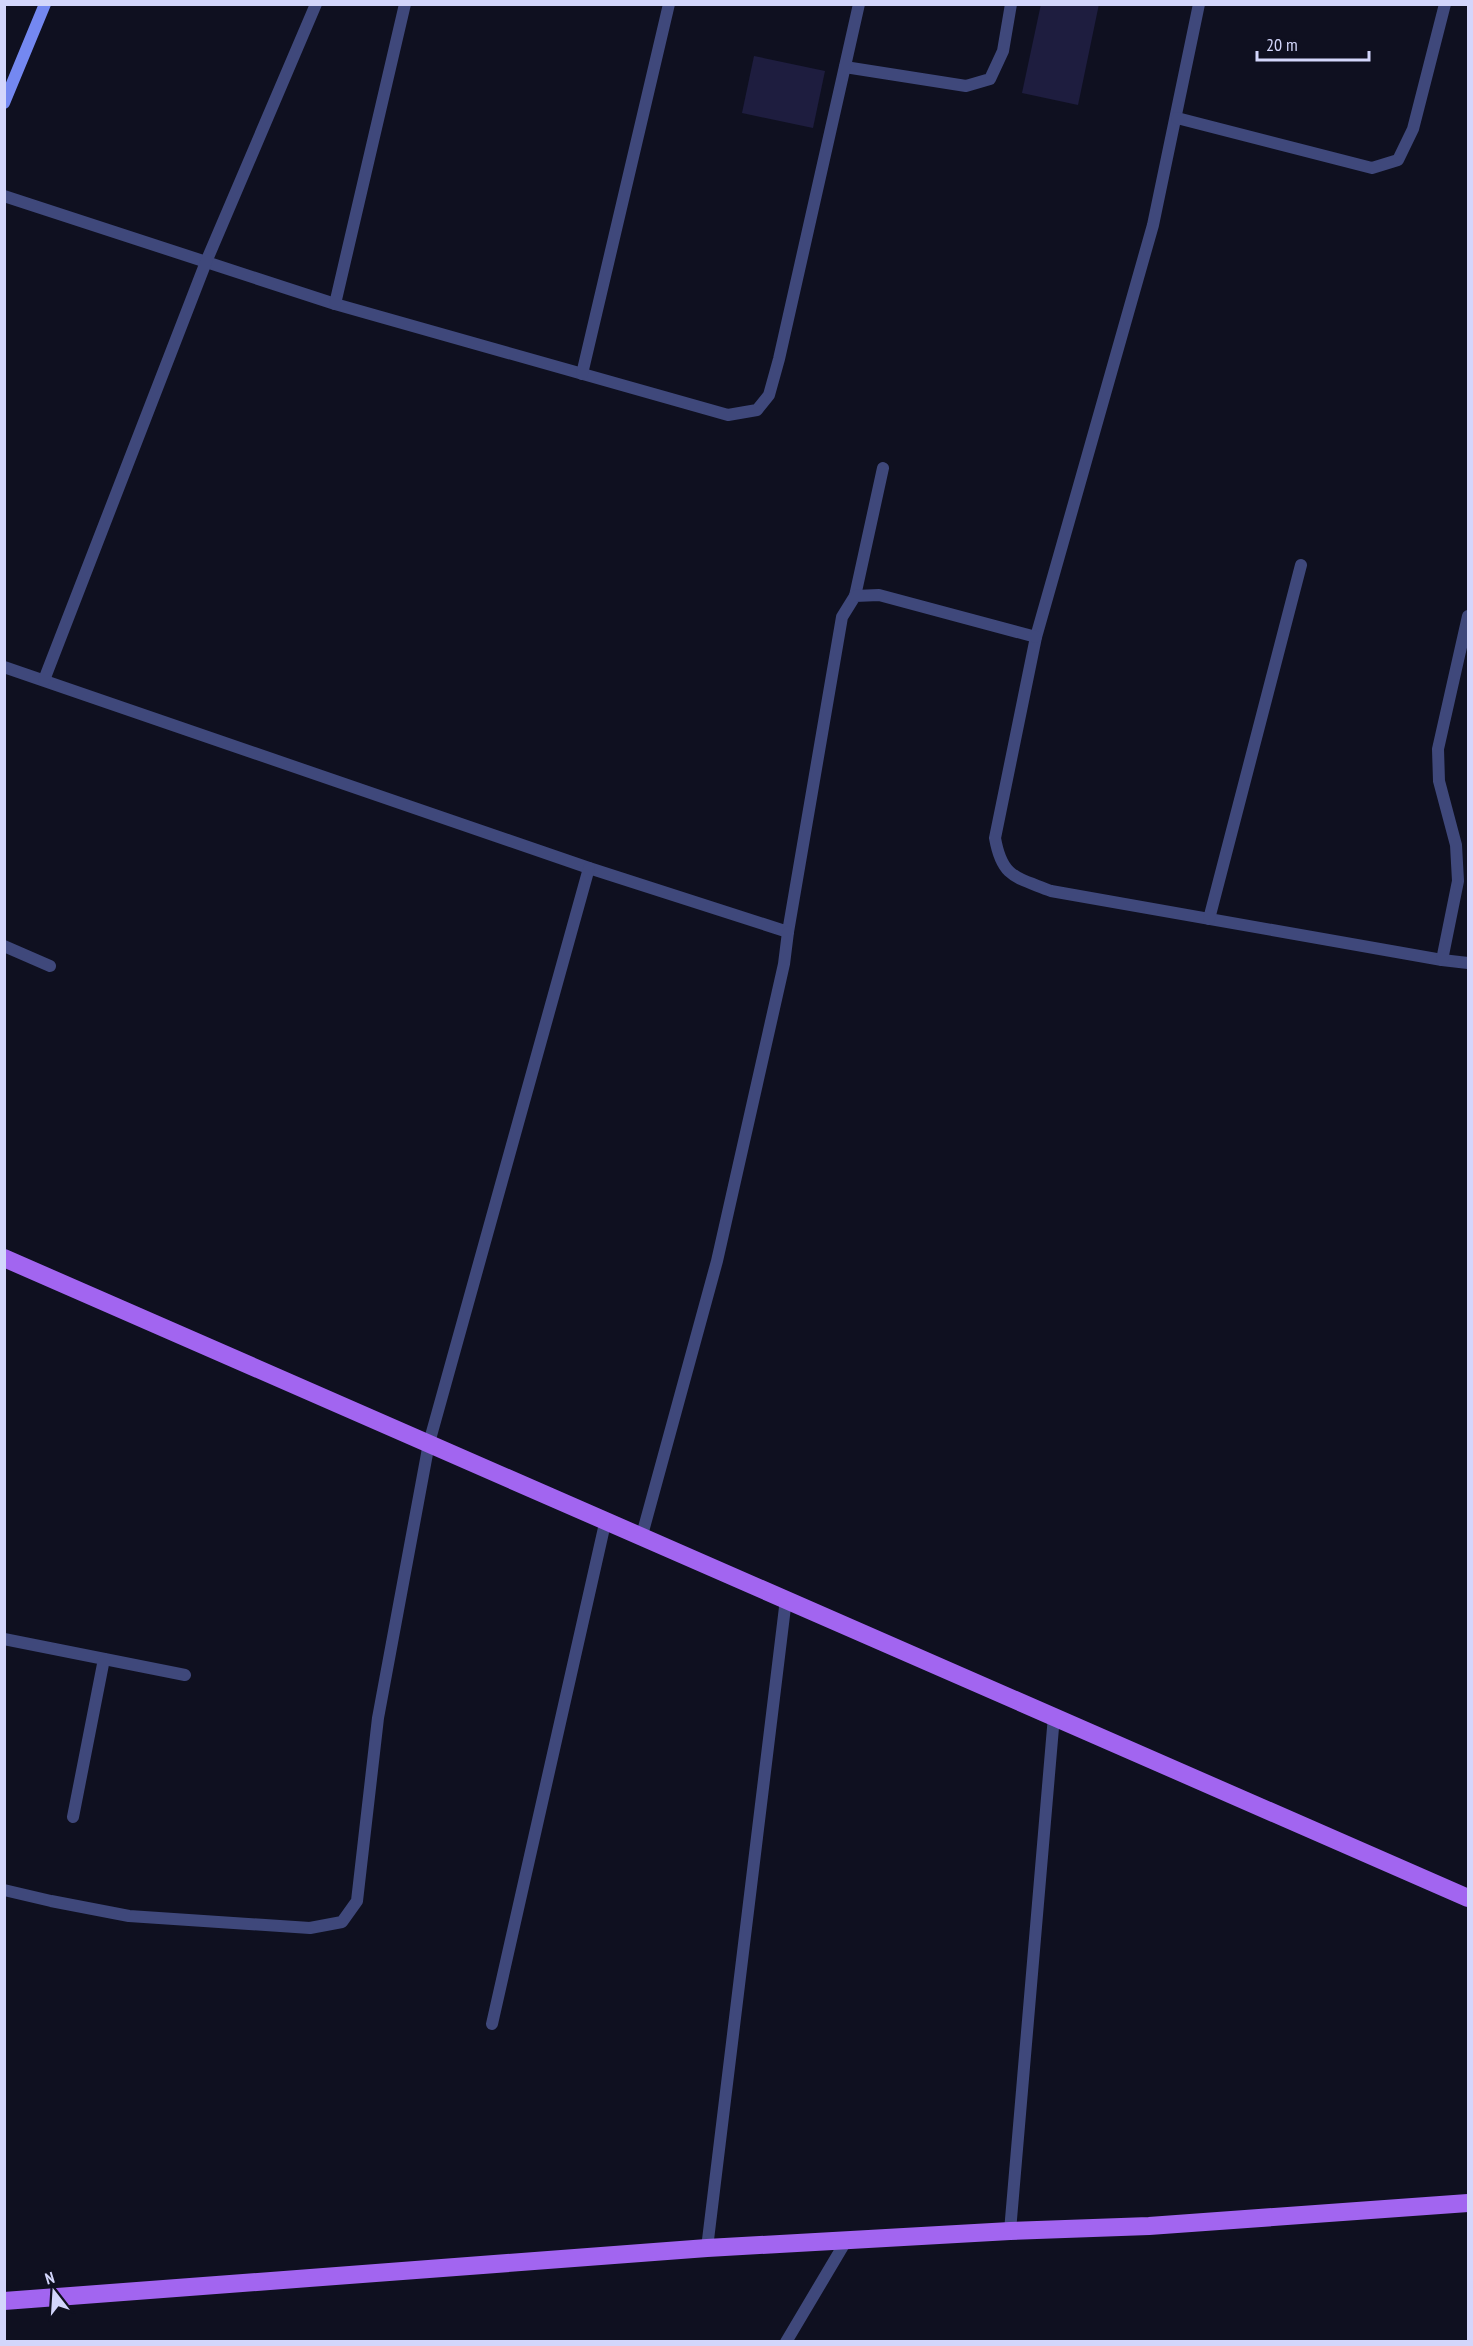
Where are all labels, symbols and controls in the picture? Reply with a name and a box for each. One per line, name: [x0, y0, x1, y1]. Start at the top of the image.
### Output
scale bar: [1257, 24, 1370, 62]
text: 20 m: [1266, 33, 1298, 56]
north arrow: [24, 2262, 84, 2322]
text: N: [43, 2267, 57, 2288]

